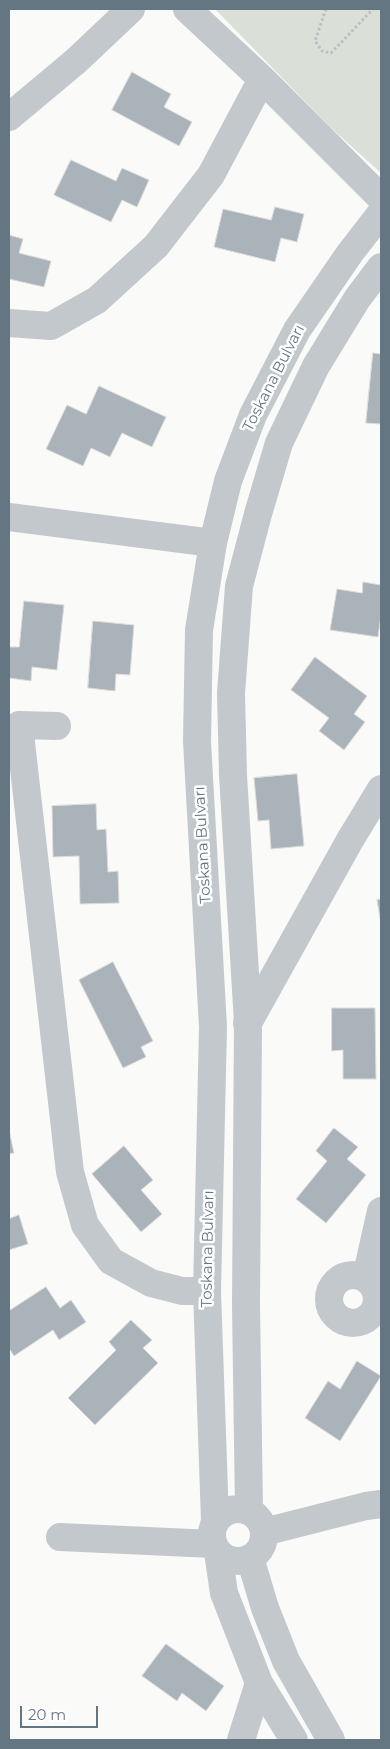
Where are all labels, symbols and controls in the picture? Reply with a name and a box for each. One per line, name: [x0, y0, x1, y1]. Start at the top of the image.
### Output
street label: Toskana Bulvarı: [239, 322, 309, 434]
street label: Toskana Bulvarı: [191, 786, 215, 904]
street label: Toskana Bulvarı: [198, 1190, 218, 1308]
scale bar: [22, 1696, 100, 1728]
text: 20 m: [28, 1705, 66, 1724]

